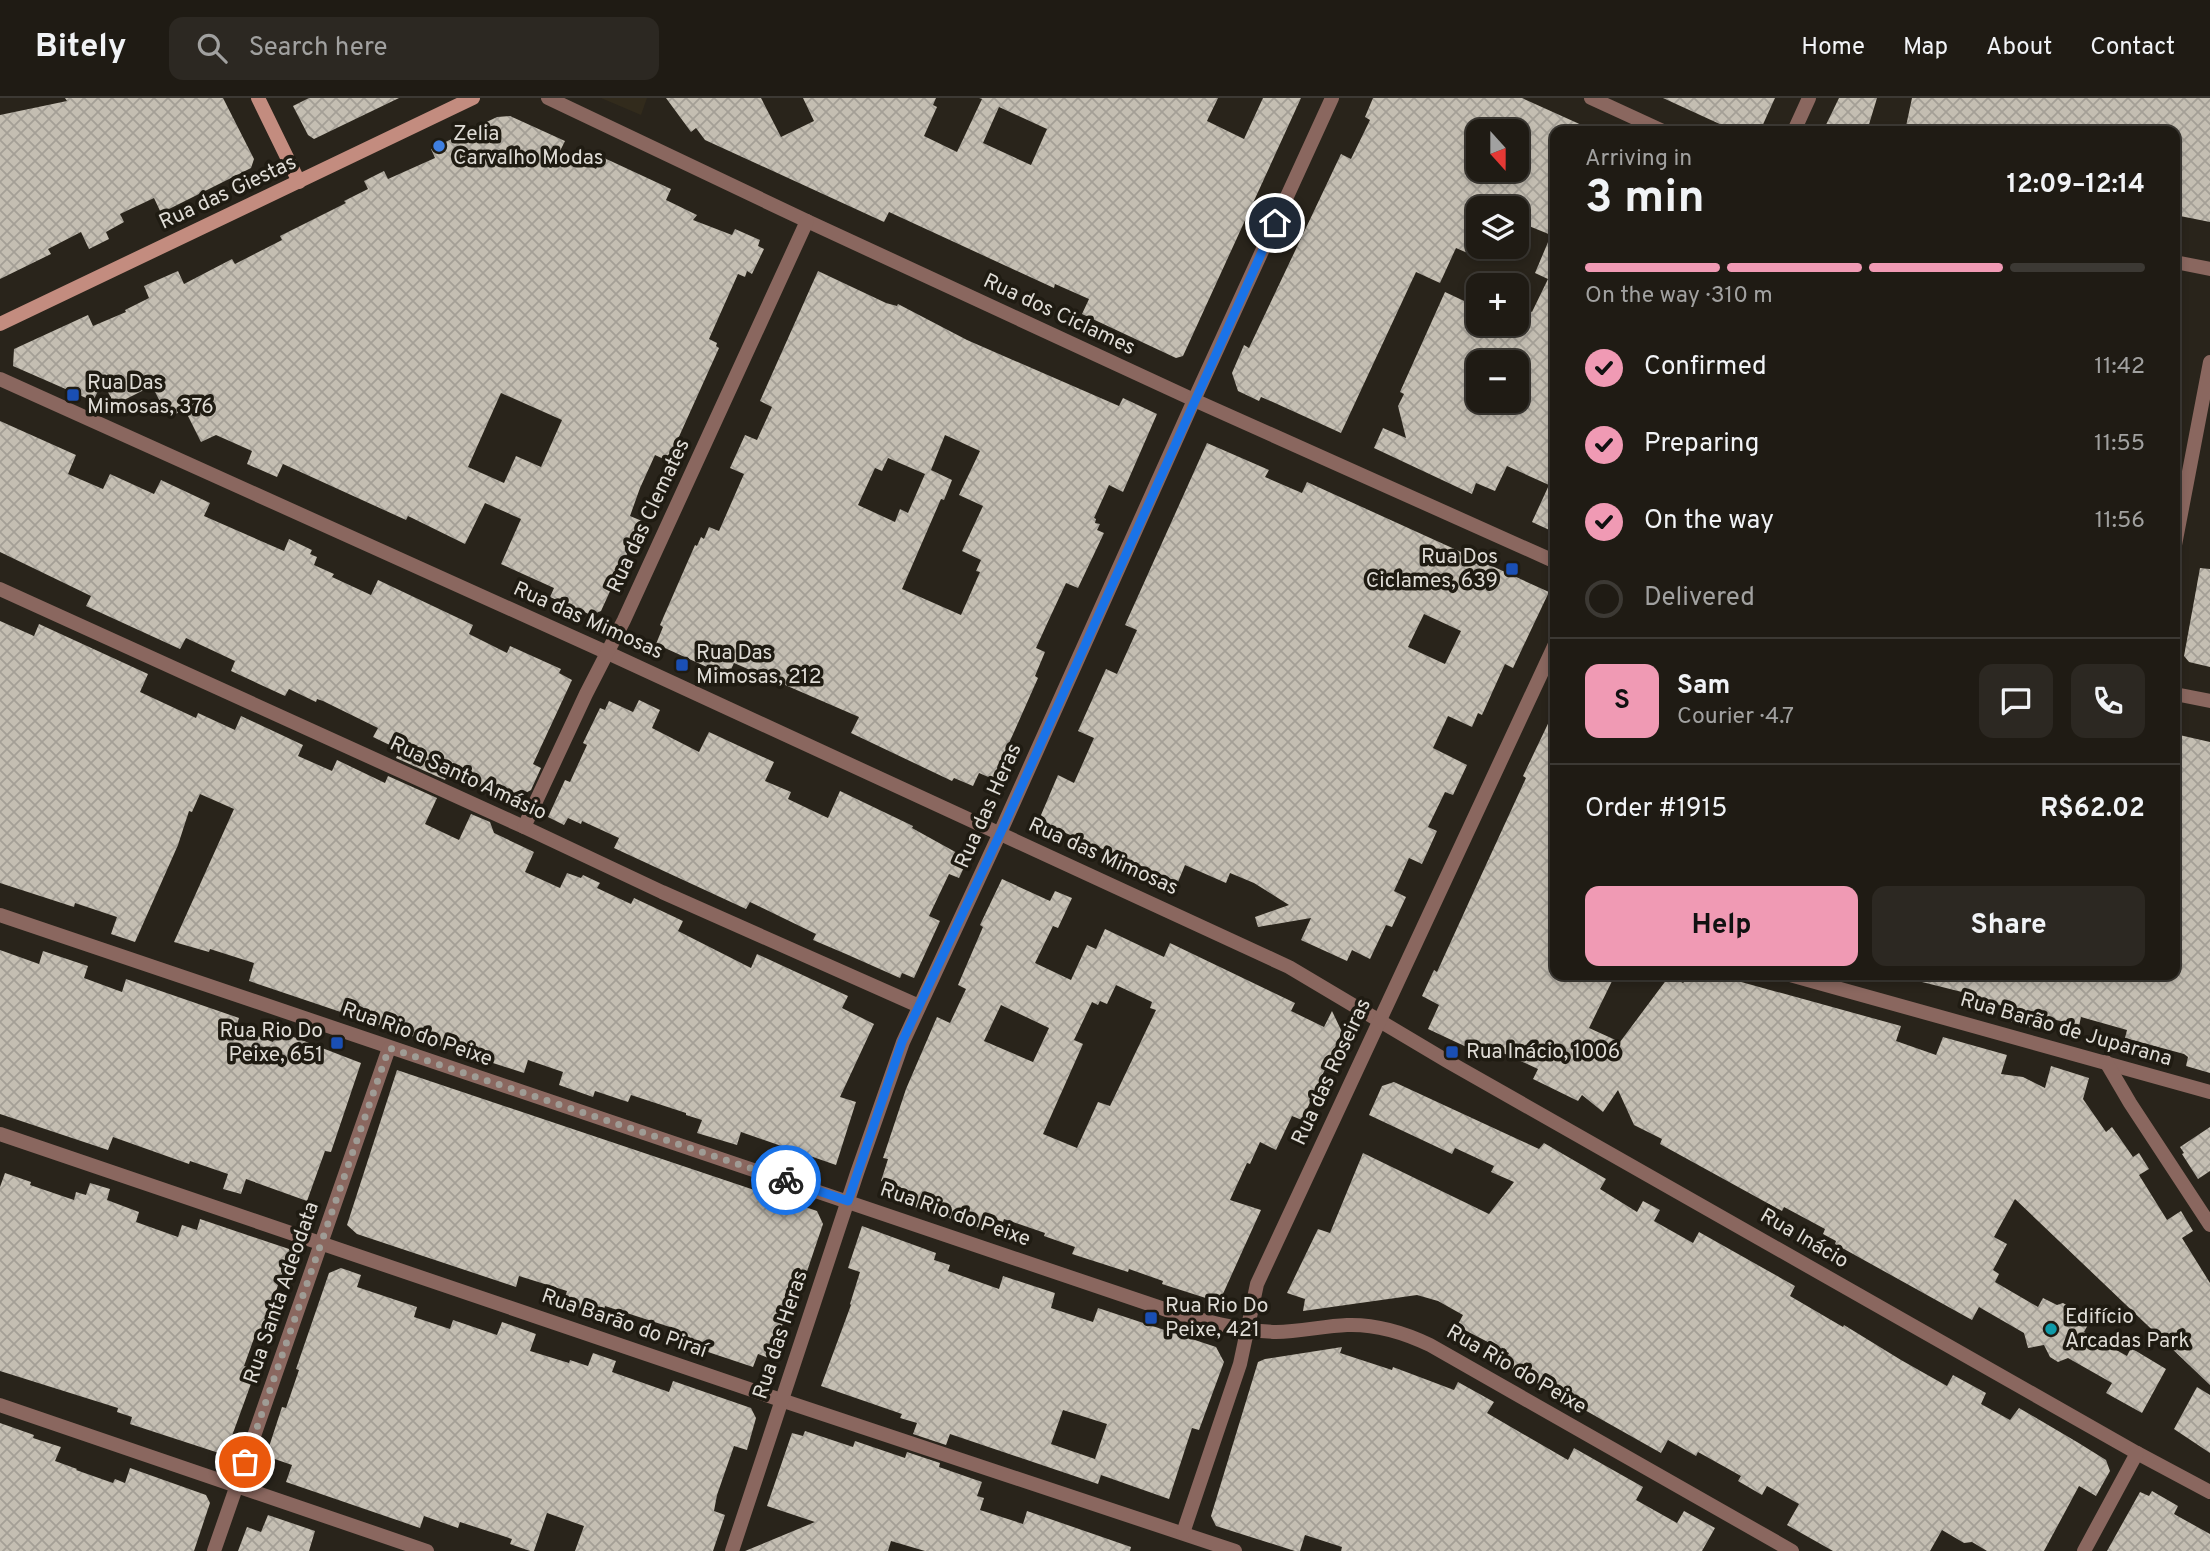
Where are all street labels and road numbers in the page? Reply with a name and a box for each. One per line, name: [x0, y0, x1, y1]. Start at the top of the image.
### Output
street label: Rua das Giestas: [155, 149, 301, 237]
street label: Rua dos Ciclames: [979, 268, 1139, 362]
street label: Rua das Clemates: [601, 435, 697, 597]
street label: Rua das Mimosas: [509, 576, 667, 666]
street label: Rua Santo Amásio: [385, 731, 551, 827]
street label: Rua das Heras: [949, 739, 1029, 873]
street label: Rua das Mimosas: [1024, 812, 1182, 902]
street label: Rua Barão de Juparana: [1957, 987, 2175, 1073]
street label: Rua das Roseiras: [1286, 994, 1378, 1150]
street label: Rua Rio do Peixe: [338, 997, 496, 1073]
street label: Rua Rio do Peixe: [876, 1177, 1034, 1253]
street label: Rua Santa Adeodata: [238, 1198, 326, 1388]
street label: Rua Inácio: [1755, 1203, 1853, 1275]
street label: Rua das Heras: [747, 1267, 815, 1403]
street label: Rua Barão do Piraí: [538, 1283, 712, 1366]
street label: Rua Rio do Peixe: [1441, 1319, 1591, 1421]

